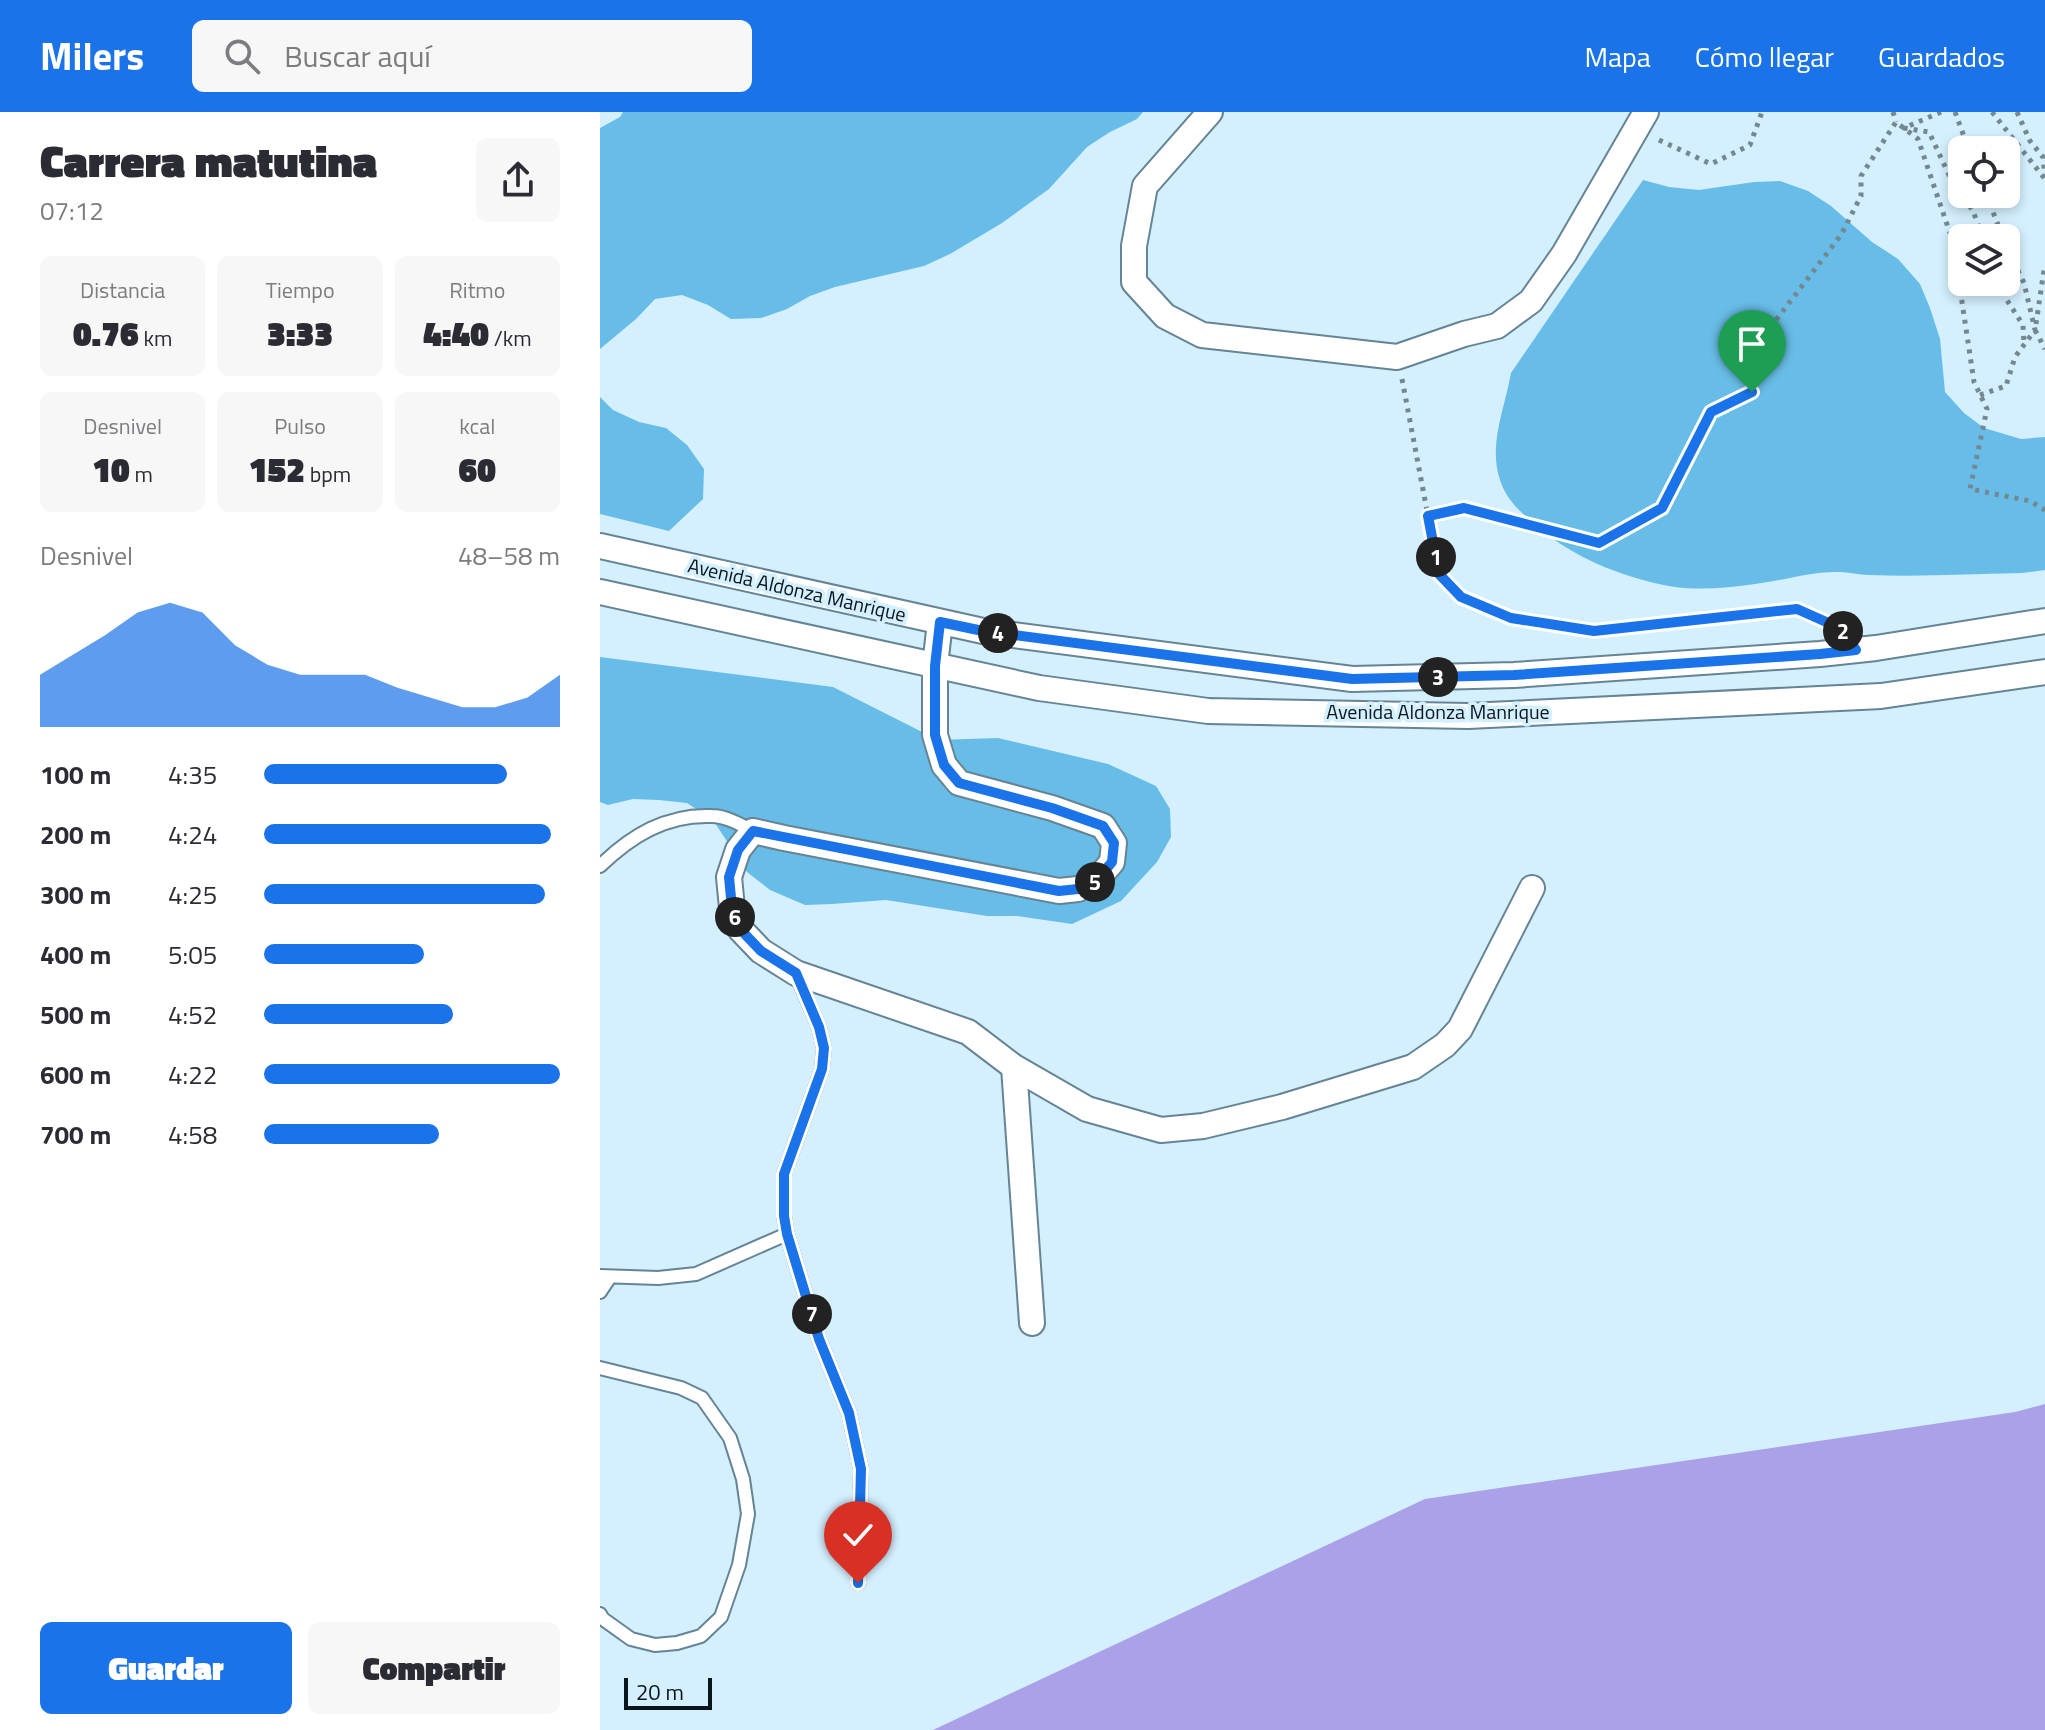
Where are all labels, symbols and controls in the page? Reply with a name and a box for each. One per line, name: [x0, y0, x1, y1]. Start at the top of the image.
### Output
search box: [192, 20, 752, 92]
text: Milers: [40, 27, 144, 85]
text: Buscar aquí: [284, 33, 431, 79]
icon: search: [220, 34, 264, 78]
text: Mapa: [1584, 35, 1651, 78]
text: Cómo llegar: [1695, 35, 1834, 78]
text: Guardados: [1878, 35, 2005, 78]
text: Carrera matutina: [40, 127, 377, 194]
map controls: [1948, 136, 2020, 296]
button: locate: [1948, 136, 2020, 208]
button: share: [476, 138, 560, 222]
text: 07:12: [40, 191, 104, 230]
button: layers: [1948, 224, 2020, 296]
text: Distancia: [80, 273, 165, 307]
text: Tiempo: [265, 273, 335, 307]
text: Ritmo: [449, 273, 505, 307]
text: 0.76: [73, 307, 139, 359]
text: 3:33: [267, 307, 333, 359]
text: 4:40: [423, 307, 489, 359]
pin: [1718, 310, 1786, 392]
text: km: [139, 321, 172, 355]
text: /km: [489, 321, 532, 355]
icon: arrive: [1730, 322, 1774, 366]
text: Desnivel: [83, 409, 162, 443]
text: Pulso: [274, 409, 326, 443]
text: kcal: [459, 409, 495, 443]
text: 10: [92, 443, 130, 495]
text: 152: [249, 443, 305, 495]
text: 60: [459, 443, 496, 495]
text: m: [130, 457, 153, 491]
text: bpm: [305, 457, 351, 491]
text: Desnivel: [40, 536, 133, 575]
text: 48–58 m: [458, 536, 560, 575]
pin: 1: [1416, 537, 1456, 577]
text: 1: [1430, 540, 1442, 574]
street label: Avenida Aldonza Manrique: [685, 549, 909, 630]
pin: 2: [1823, 611, 1863, 651]
pin: 4: [978, 613, 1018, 653]
text: 2: [1837, 614, 1849, 648]
text: 4: [992, 616, 1004, 650]
pin: 3: [1418, 657, 1458, 697]
text: 3: [1432, 660, 1444, 694]
street label: Avenida Aldonza Manrique: [1326, 696, 1550, 727]
text: 100 m: [40, 755, 111, 794]
text: 4:35: [168, 755, 217, 794]
text: 200 m: [40, 815, 111, 854]
text: 4:24: [168, 815, 217, 854]
pin: 5: [1075, 862, 1115, 902]
text: 5: [1089, 865, 1101, 899]
text: 300 m: [40, 875, 111, 914]
text: 4:25: [168, 875, 217, 914]
pin: 6: [715, 897, 755, 937]
text: 6: [729, 900, 741, 934]
text: 400 m: [40, 935, 111, 974]
text: 5:05: [168, 935, 217, 974]
text: 500 m: [40, 995, 111, 1034]
text: 4:52: [168, 995, 217, 1034]
text: 600 m: [40, 1055, 111, 1094]
text: 4:22: [168, 1055, 217, 1094]
text: 700 m: [40, 1115, 111, 1154]
text: 4:58: [168, 1115, 217, 1154]
pin: 7: [792, 1294, 832, 1334]
text: 7: [806, 1297, 818, 1331]
pin: [824, 1501, 892, 1583]
icon: check: [836, 1513, 880, 1557]
button: Guardar: [40, 1622, 292, 1714]
button: Compartir: [308, 1622, 560, 1714]
scale bar: [624, 1674, 712, 1710]
text: 20 m: [636, 1675, 684, 1709]

